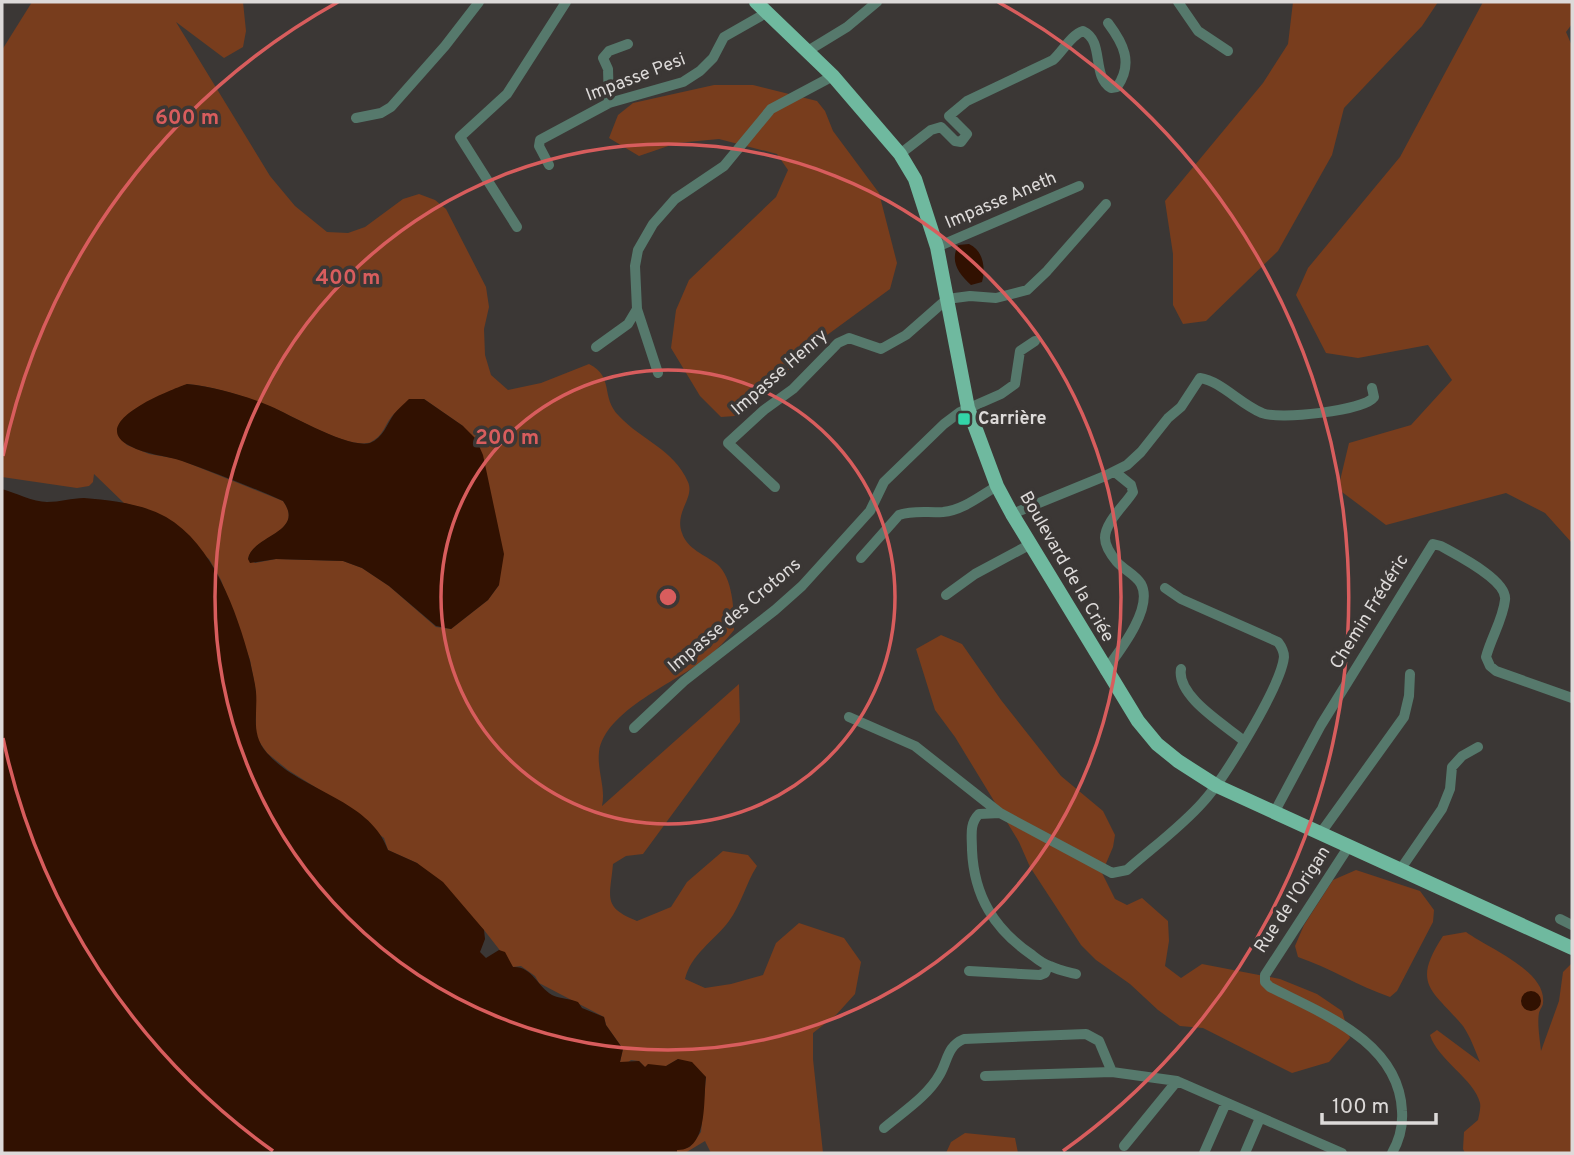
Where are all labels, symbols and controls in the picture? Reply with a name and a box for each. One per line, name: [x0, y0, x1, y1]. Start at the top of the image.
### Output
street label: Impasse Pesi: [583, 48, 689, 108]
text: 600 m: [155, 105, 219, 132]
street label: Impasse Aneth: [942, 167, 1060, 235]
text: 400 m: [316, 265, 380, 292]
street label: Impasse Henry: [727, 325, 833, 421]
place label: Carrière: [978, 408, 1046, 431]
marker: Carrière: [956, 411, 972, 427]
text: 200 m: [475, 425, 539, 452]
street label: Boulevard de la Criée: [1013, 487, 1119, 647]
street label: Chemin Frédéric: [1325, 550, 1415, 674]
street label: Impasse des Crotons: [664, 554, 806, 678]
centre of rings: [656, 585, 680, 609]
street label: Rue de l'Origan: [1250, 842, 1336, 958]
scale bar: [1322, 1082, 1436, 1126]
text: 100 m: [1332, 1094, 1389, 1121]

